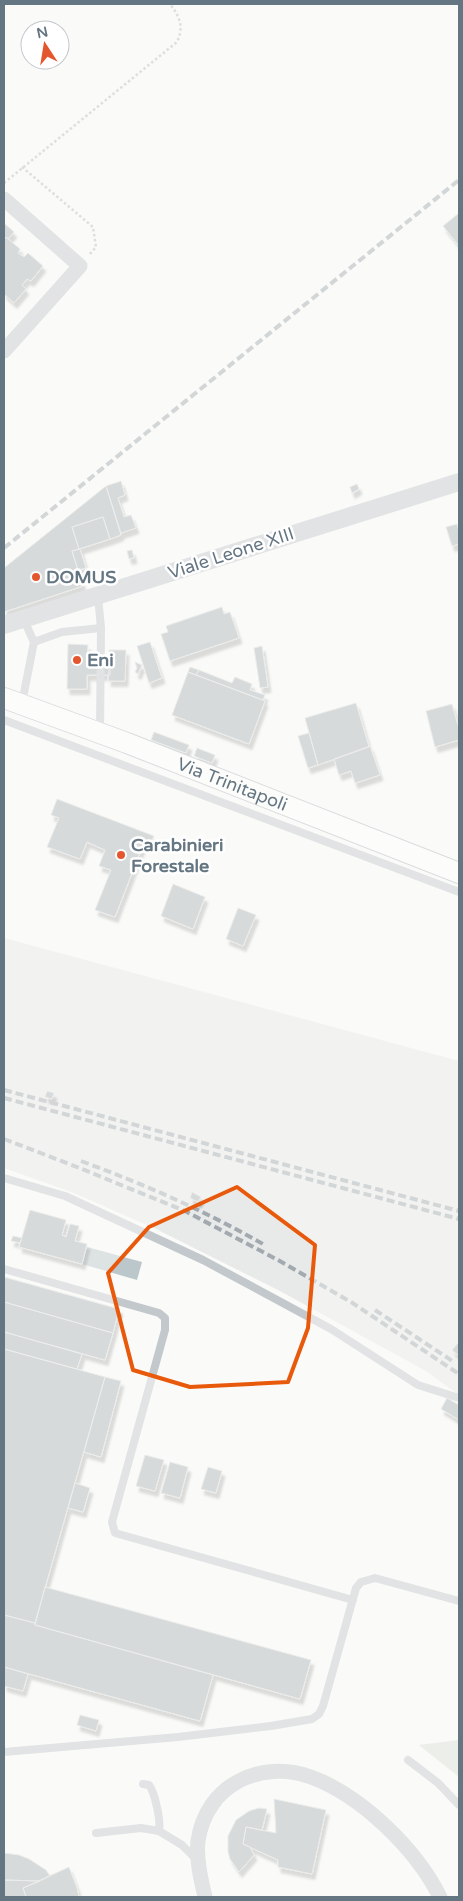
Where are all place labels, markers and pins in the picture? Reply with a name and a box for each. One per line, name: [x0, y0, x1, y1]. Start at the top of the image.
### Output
place label: DOMUS: [46, 566, 116, 588]
marker: DOMUS: [30, 571, 42, 583]
place label: Eni: [87, 649, 114, 671]
marker: Eni: [71, 654, 83, 666]
place label: Carabinieri Forestale: [131, 834, 223, 877]
marker: Carabinieri Forestale: [115, 849, 127, 861]

